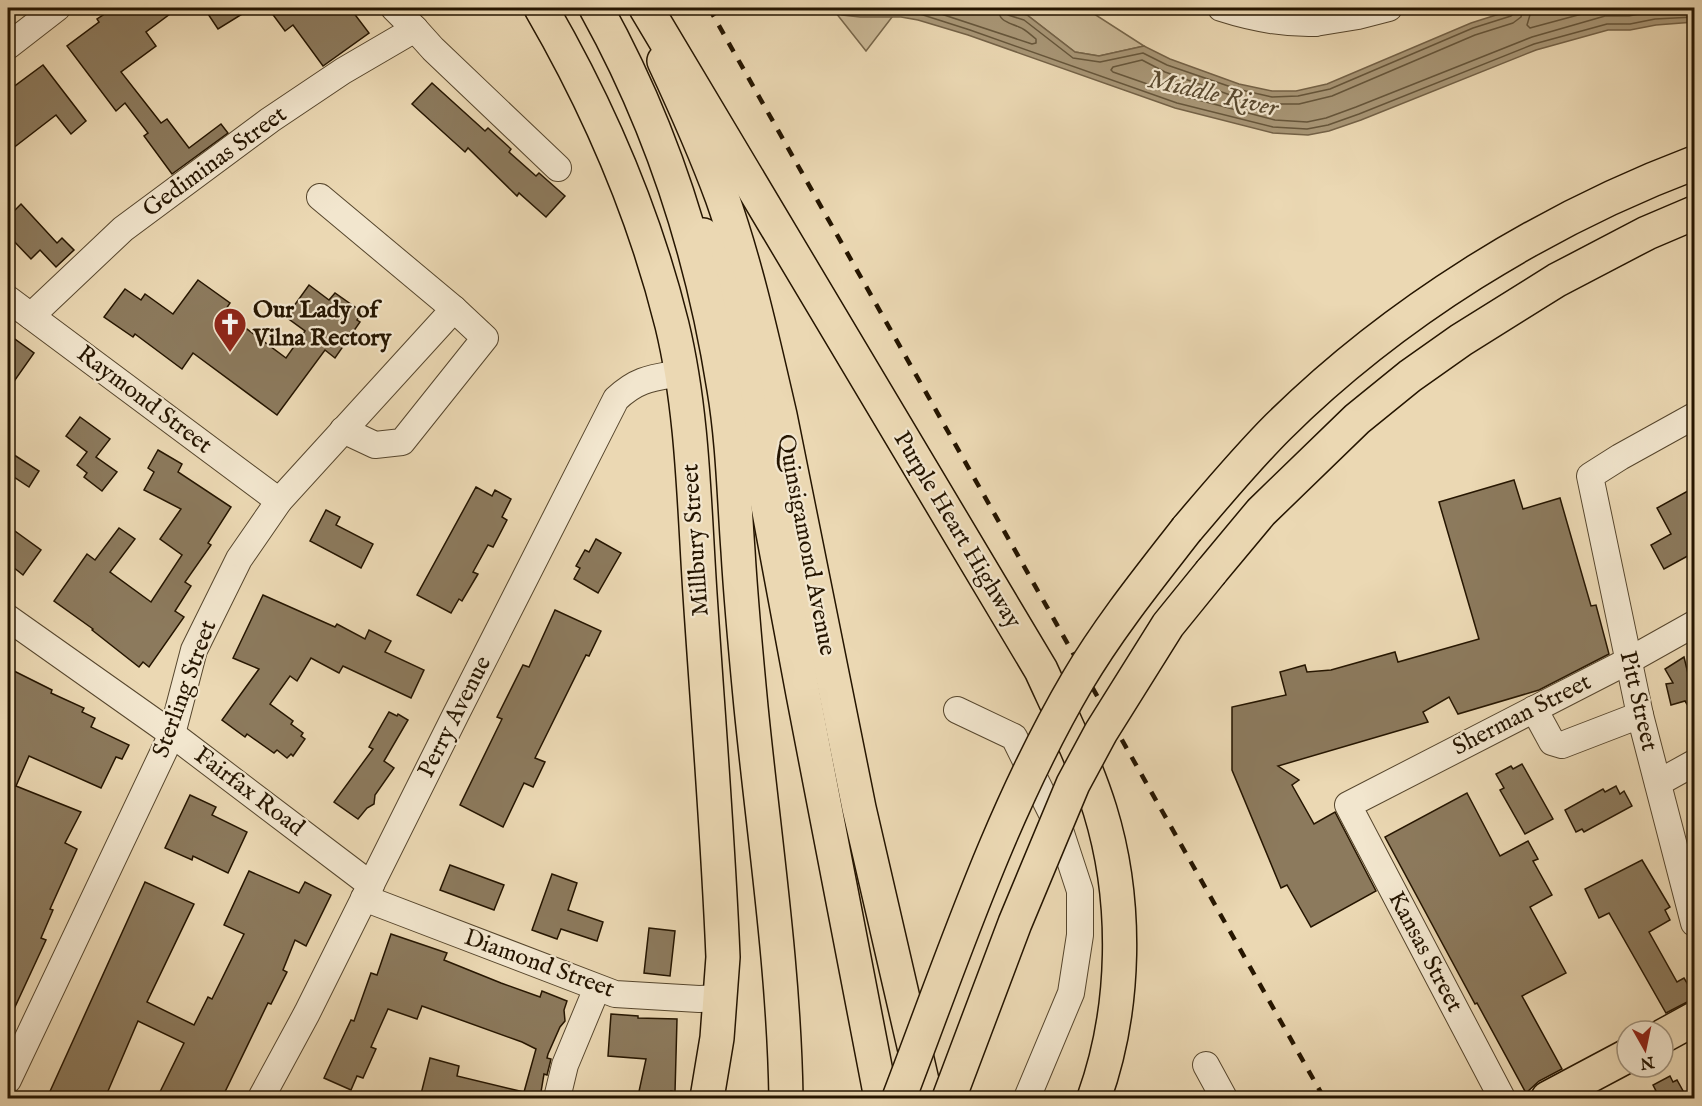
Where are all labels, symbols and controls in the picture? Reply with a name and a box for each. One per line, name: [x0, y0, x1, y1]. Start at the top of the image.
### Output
water label: Middle River: [1145, 63, 1282, 125]
street label: Gediminas Street: [137, 99, 293, 225]
place label: Our Lady of Vilna Rectory: [252, 295, 392, 354]
church icon: Our Lady of Vilna Rectory: [212, 306, 248, 353]
street label: Raymond Street: [70, 339, 218, 461]
street label: Purple Heart Highway: [886, 426, 1028, 635]
street label: Quinsigamond Avenue: [769, 432, 843, 658]
street label: Millbury Street: [675, 463, 717, 617]
street label: Sterling Street: [146, 616, 224, 762]
street label: Pitt Street: [1611, 648, 1665, 754]
street label: Perry Avenue: [411, 651, 499, 783]
street label: Sherman Street: [1448, 667, 1596, 763]
street label: Fairfax Road: [187, 740, 311, 844]
street label: Kansas Street: [1380, 886, 1470, 1018]
street label: Diamond Street: [460, 922, 618, 1006]
north arrow: [1615, 1019, 1675, 1079]
text: N: [1638, 1051, 1656, 1073]

